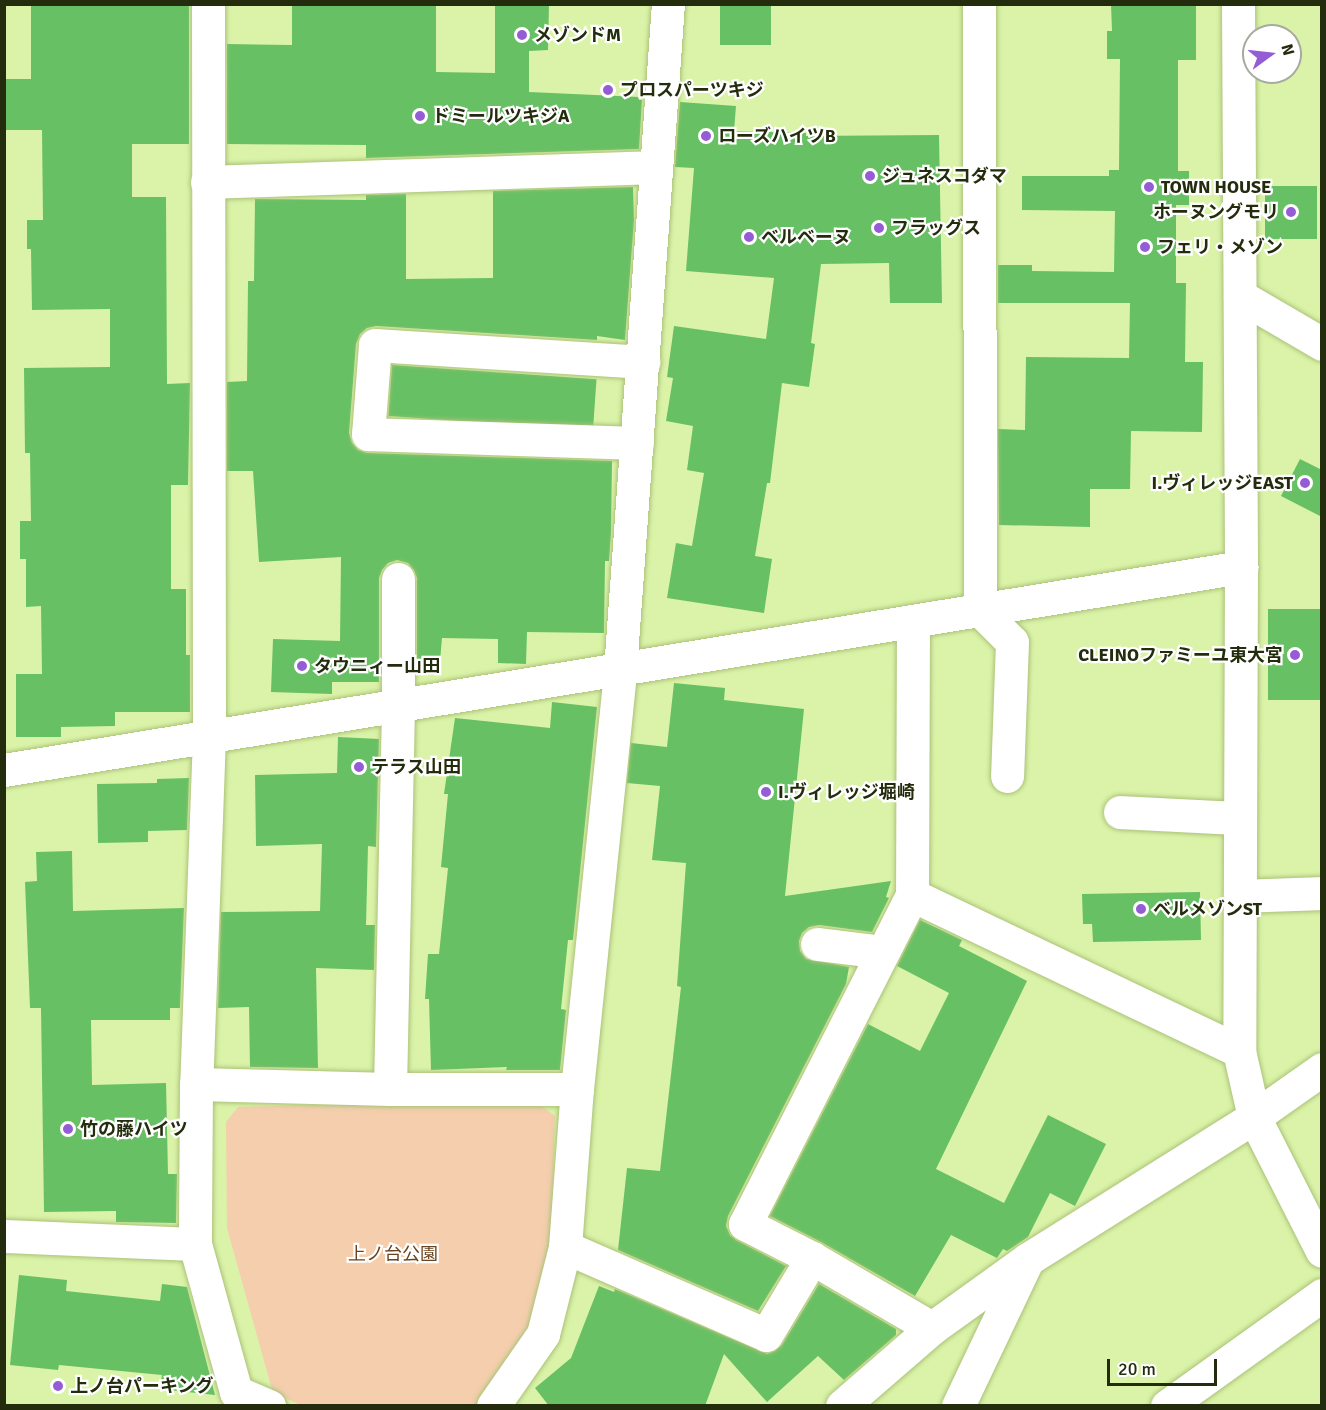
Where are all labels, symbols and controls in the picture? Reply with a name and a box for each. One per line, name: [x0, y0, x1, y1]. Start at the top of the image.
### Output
place label: メゾンドM: [534, 24, 621, 46]
north arrow: [1242, 24, 1302, 84]
marker: メゾンドM: [515, 28, 529, 42]
text: N: [1276, 42, 1299, 58]
place label: プロスパーツキジ: [620, 79, 764, 101]
marker: プロスパーツキジ: [601, 83, 615, 97]
place label: ドミールツキジA: [432, 105, 569, 127]
marker: ドミールツキジA: [413, 109, 427, 123]
place label: ローズハイツB: [718, 125, 837, 147]
marker: ローズハイツB: [699, 129, 713, 143]
place label: ジュネスコダマ: [882, 165, 1008, 187]
marker: ジュネスコダマ: [863, 169, 877, 183]
place label: TOWN HOUSE: [1161, 176, 1271, 198]
marker: TOWN HOUSE: [1142, 180, 1156, 194]
place label: ホーヌングモリ: [1153, 201, 1279, 223]
marker: ホーヌングモリ: [1284, 205, 1298, 219]
place label: フラッグス: [891, 217, 981, 239]
marker: フラッグス: [872, 221, 886, 235]
place label: ベルベーヌ: [761, 226, 851, 248]
marker: ベルベーヌ: [742, 230, 756, 244]
place label: フェリ・メゾン: [1157, 236, 1283, 258]
marker: フェリ・メゾン: [1138, 240, 1152, 254]
place label: I.ヴィレッジEAST: [1152, 472, 1293, 494]
marker: I.ヴィレッジEAST: [1298, 476, 1312, 490]
place label: CLEINOファミーユ東大宮: [1078, 644, 1283, 666]
marker: CLEINOファミーユ東大宮: [1288, 648, 1302, 662]
place label: タウニィー山田: [314, 655, 440, 677]
marker: タウニィー山田: [295, 659, 309, 673]
place label: テラス山田: [371, 756, 461, 778]
marker: テラス山田: [352, 760, 366, 774]
place label: I.ヴィレッジ堀崎: [778, 781, 915, 803]
marker: I.ヴィレッジ堀崎: [759, 785, 773, 799]
place label: ベルメゾンST: [1153, 898, 1262, 920]
marker: ベルメゾンST: [1134, 902, 1148, 916]
place label: 竹の藤ハイツ: [80, 1118, 188, 1140]
marker: 竹の藤ハイツ: [61, 1122, 75, 1136]
park label: 上ノ台公園: [348, 1243, 438, 1265]
scale bar: [1110, 1347, 1220, 1385]
text: 20 m: [1118, 1358, 1156, 1380]
place label: 上ノ台パーキング: [70, 1375, 214, 1397]
marker: 上ノ台パーキング: [51, 1379, 65, 1393]

